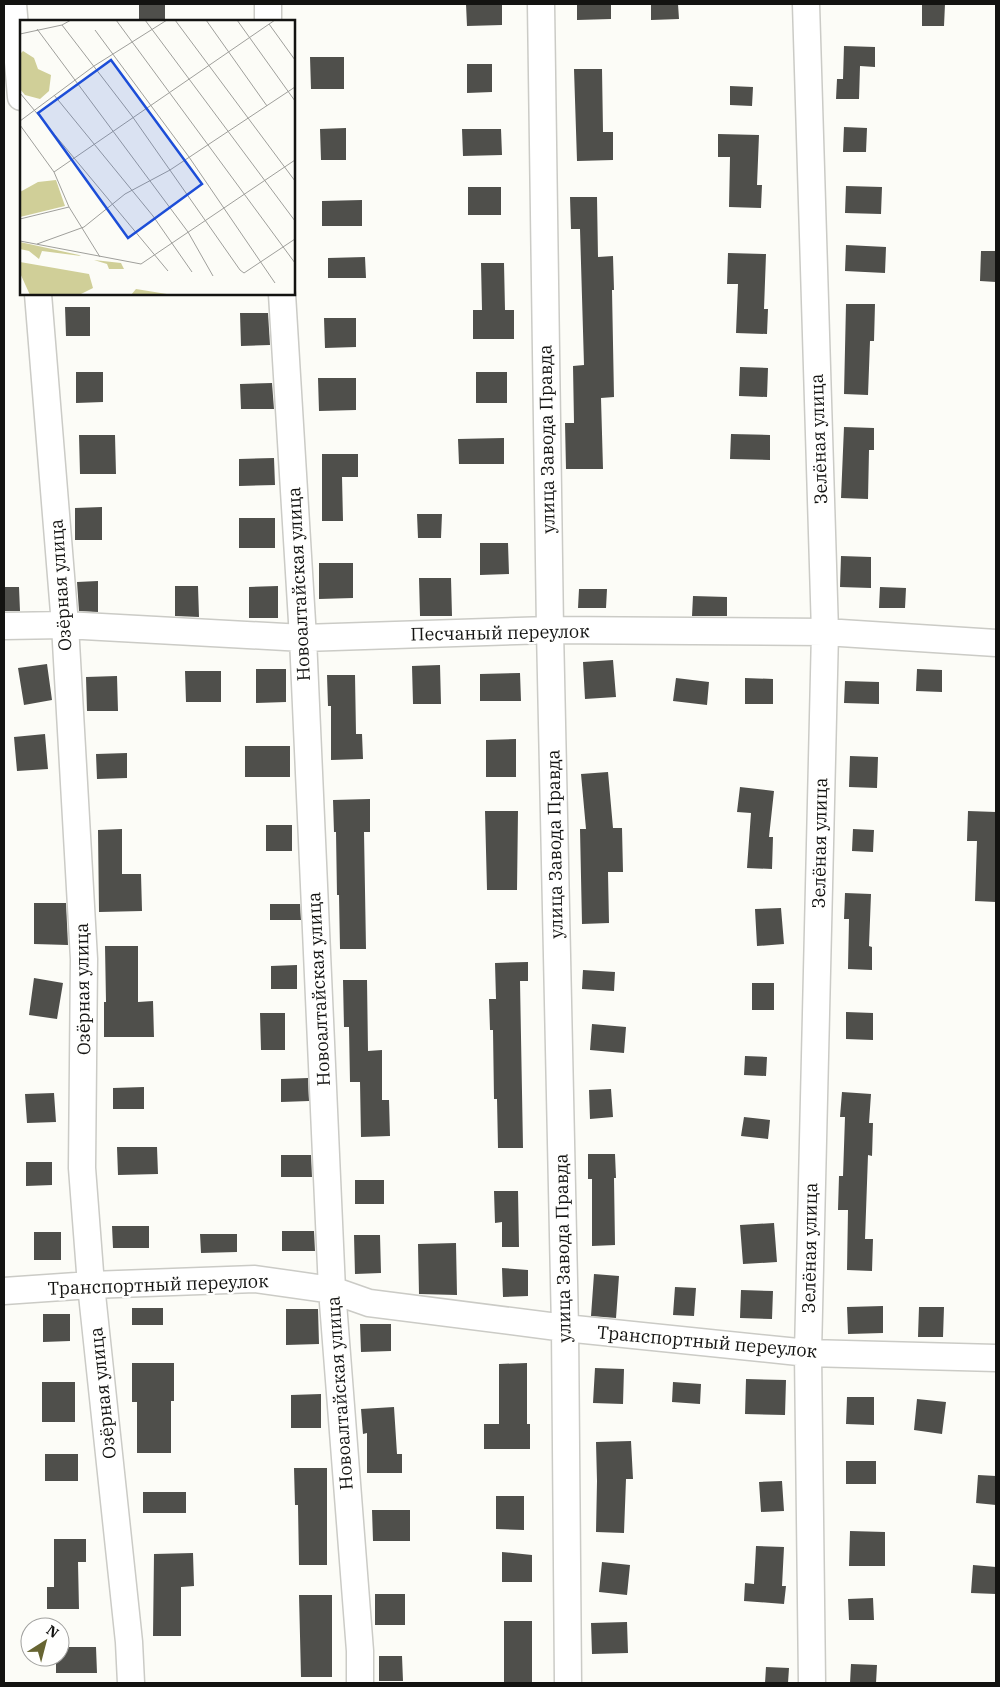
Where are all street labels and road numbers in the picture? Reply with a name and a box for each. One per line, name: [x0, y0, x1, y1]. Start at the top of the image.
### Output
street label: улица Завода Правда: [533, 344, 560, 534]
street label: Зелёная улица: [805, 373, 832, 505]
street label: Новоалтайская улица: [282, 486, 315, 682]
street label: Озёрная улица: [44, 518, 77, 652]
street label: Песчаный переулок: [410, 619, 590, 646]
street label: улица Завода Правда: [541, 749, 568, 939]
street label: Зелёная улица: [807, 777, 832, 909]
street label: Новоалтайская улица: [302, 891, 335, 1087]
street label: Озёрная улица: [70, 922, 95, 1055]
street label: улица Завода Правда: [549, 1153, 576, 1343]
street label: Зелёная улица: [797, 1182, 822, 1314]
street label: Транспортный переулок: [47, 1269, 269, 1300]
street label: Новоалтайская улица: [321, 1295, 358, 1491]
street label: Транспортный переулок: [596, 1320, 819, 1363]
street label: Озёрная улица: [84, 1326, 121, 1460]

